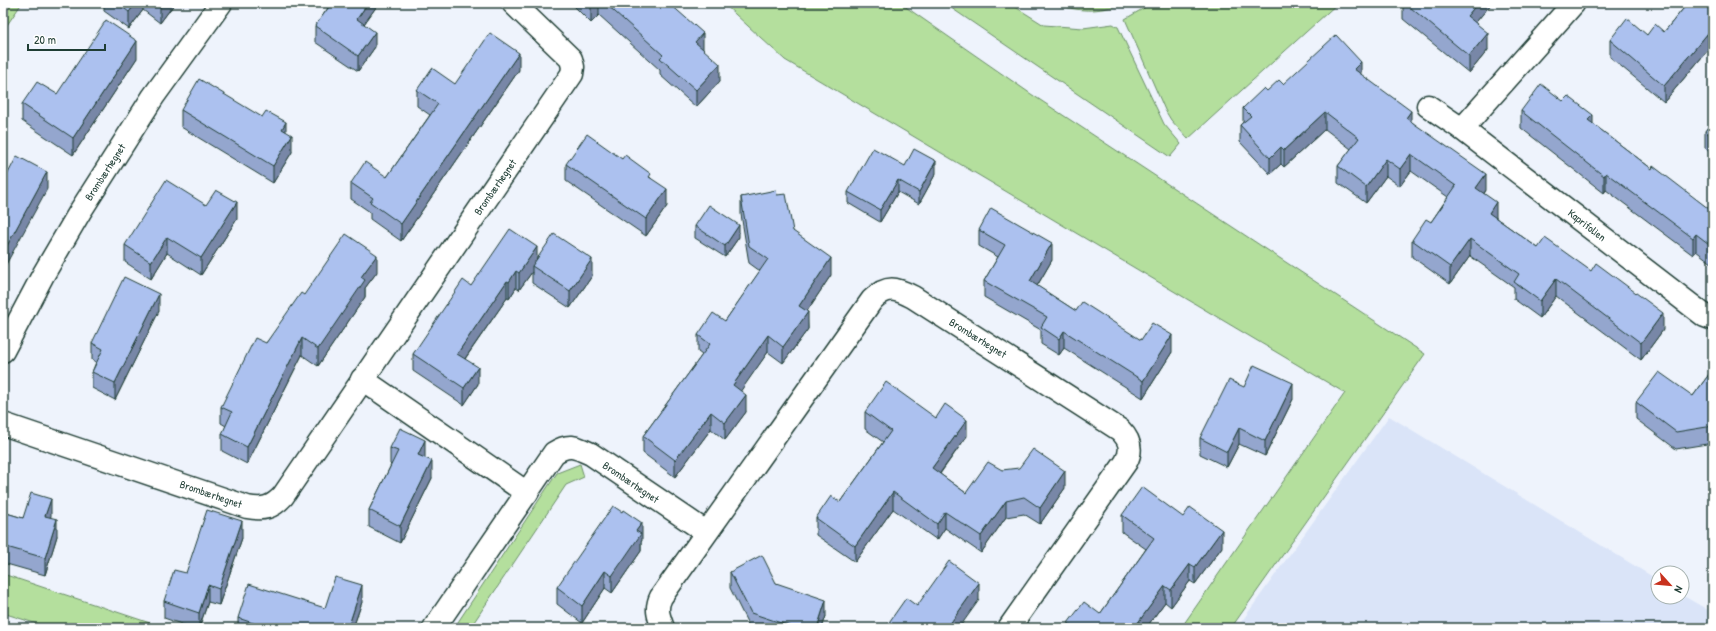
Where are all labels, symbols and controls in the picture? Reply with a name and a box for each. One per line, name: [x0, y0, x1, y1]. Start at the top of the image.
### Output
scale bar: [28, 26, 105, 52]
text: 20 m: [34, 31, 56, 48]
street label: Brombærhegnet: [81, 141, 129, 203]
street label: Brombærhegnet: [471, 156, 520, 218]
street label: Kaprifolien: [1565, 206, 1609, 244]
street label: Brombærhegnet: [947, 315, 1009, 361]
street label: Brombærhegnet: [600, 458, 662, 506]
street label: Brombærhegnet: [178, 477, 244, 511]
north arrow: [1650, 565, 1690, 605]
text: N: [1671, 584, 1686, 595]

